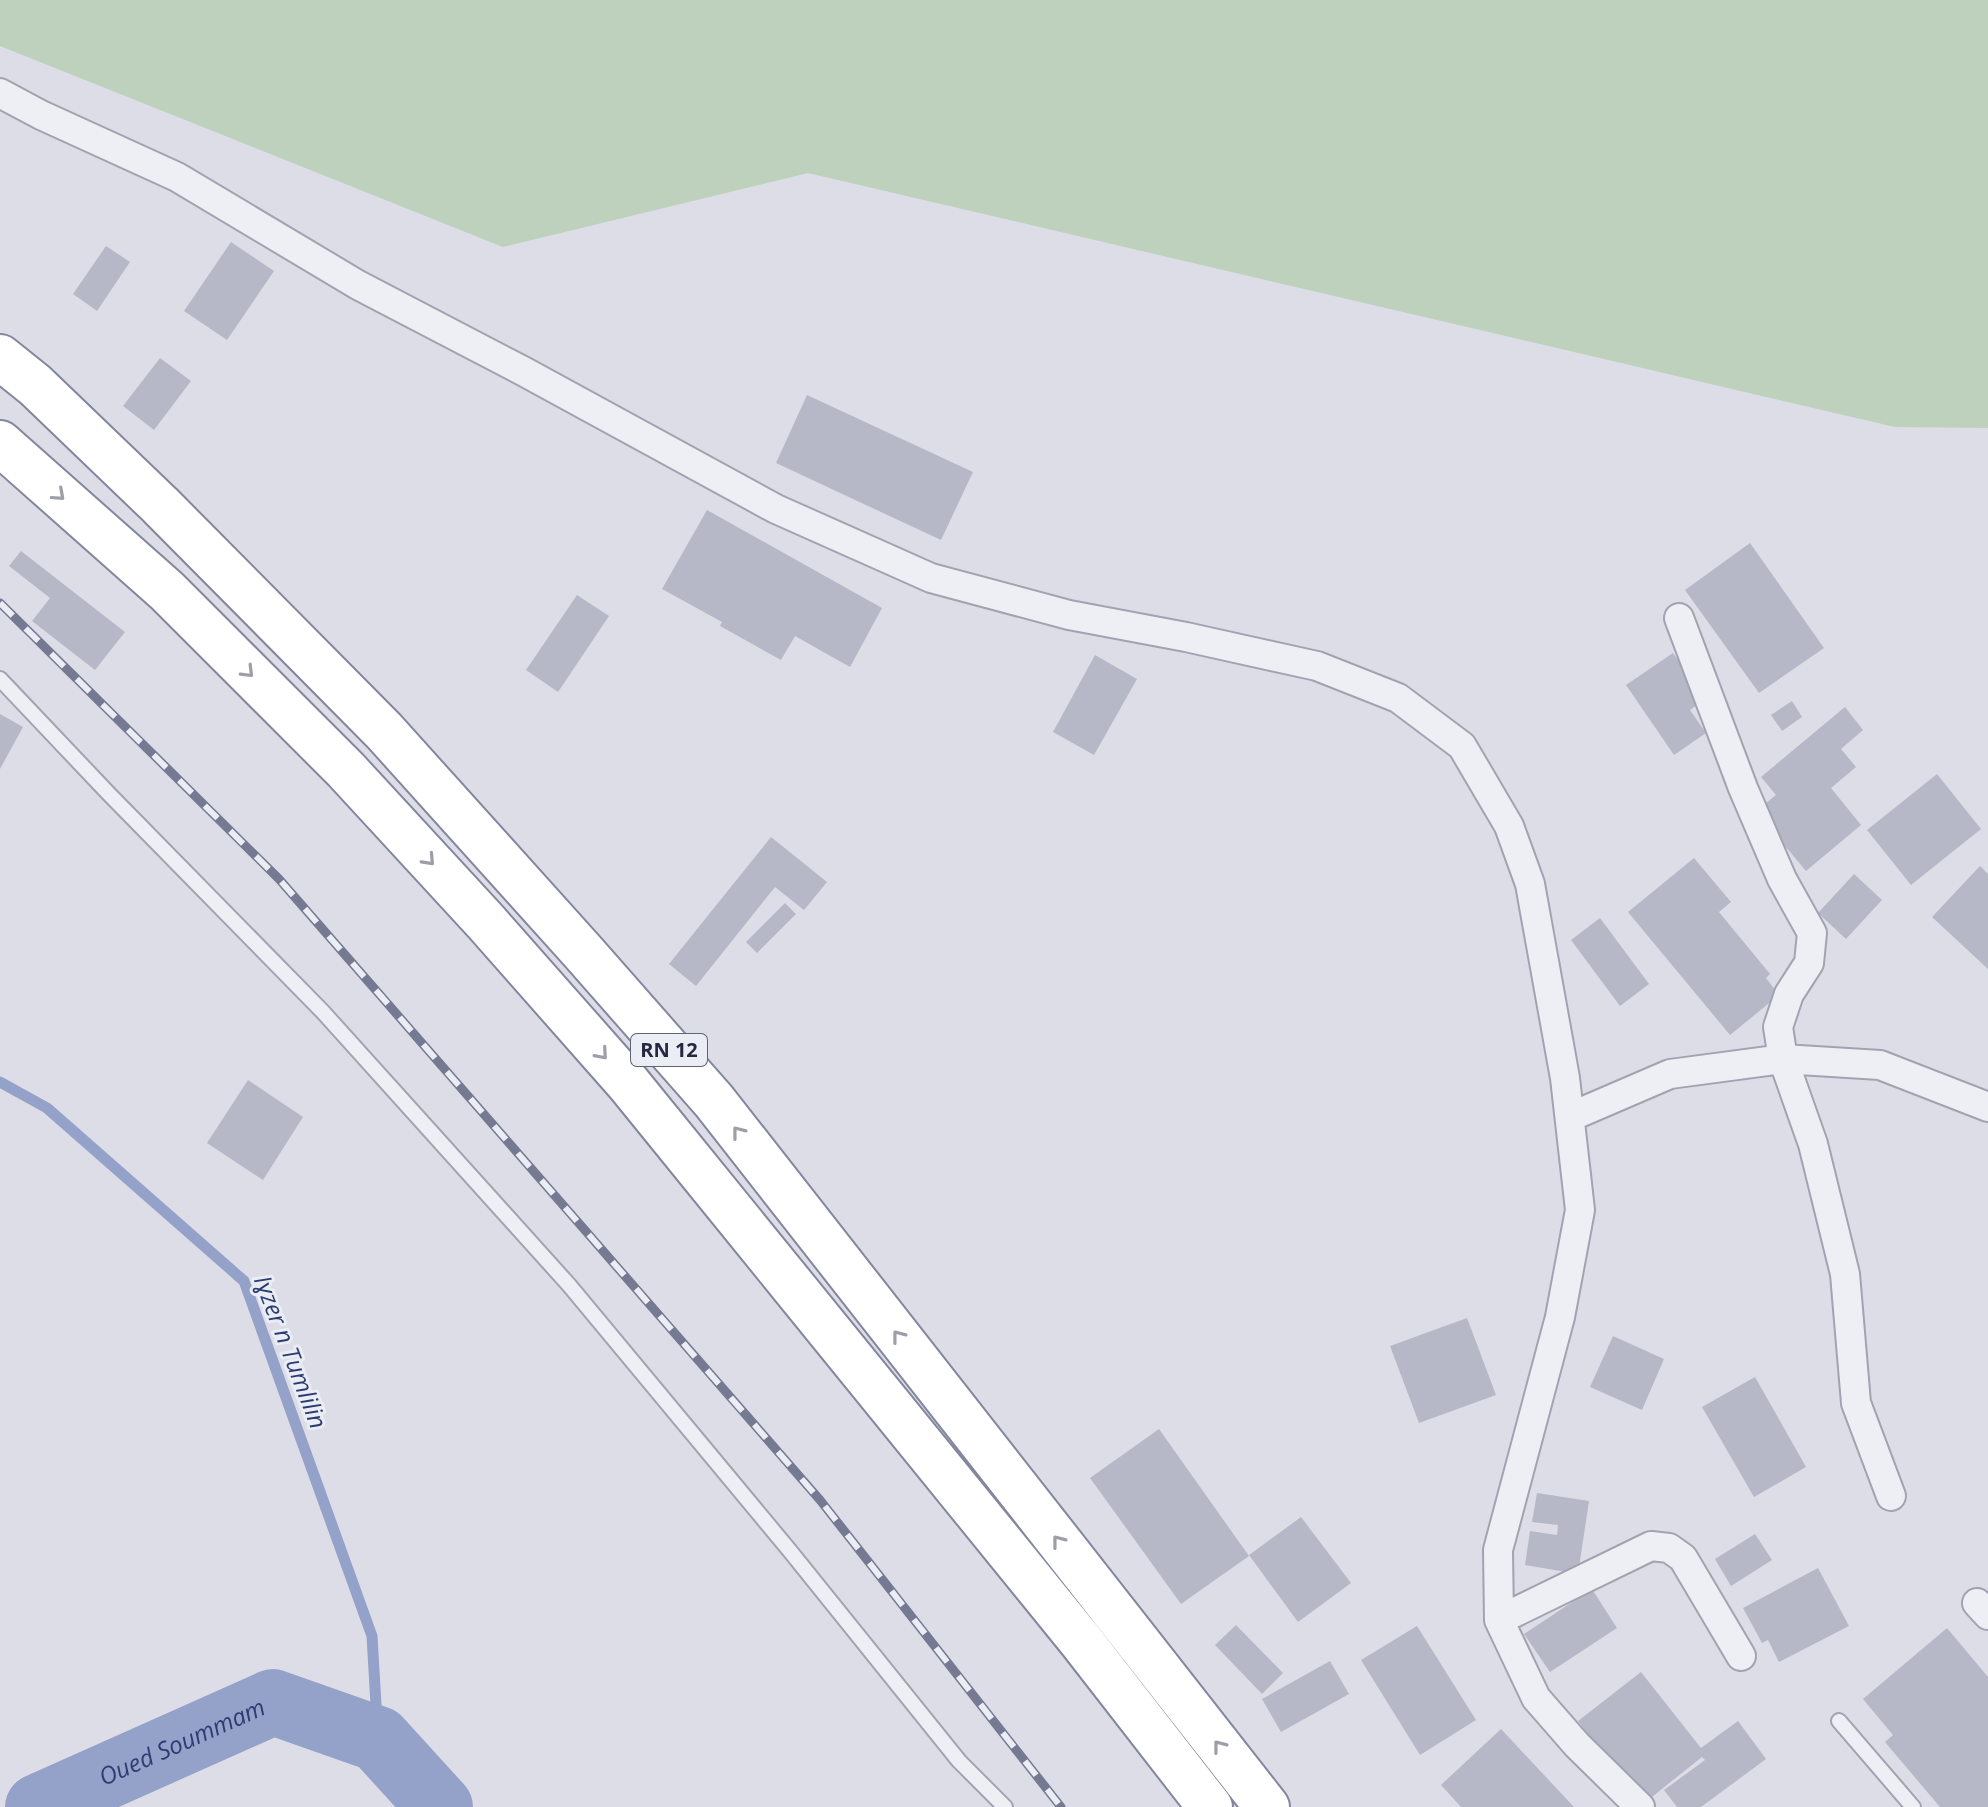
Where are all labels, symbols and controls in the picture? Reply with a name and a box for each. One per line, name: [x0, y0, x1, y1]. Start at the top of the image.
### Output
one-way arrow: [49, 485, 64, 499]
one-way arrow: [239, 663, 254, 677]
one-way arrow: [419, 850, 433, 865]
road number: RN 12: [631, 1034, 707, 1066]
one-way arrow: [592, 1044, 607, 1059]
one-way arrow: [733, 1126, 747, 1141]
water label: Iɣzer n Tumlilin: [247, 1270, 336, 1433]
one-way arrow: [893, 1330, 907, 1345]
one-way arrow: [1054, 1535, 1068, 1550]
water label: Oued Soummam: [93, 1690, 270, 1793]
one-way arrow: [1214, 1740, 1228, 1755]

